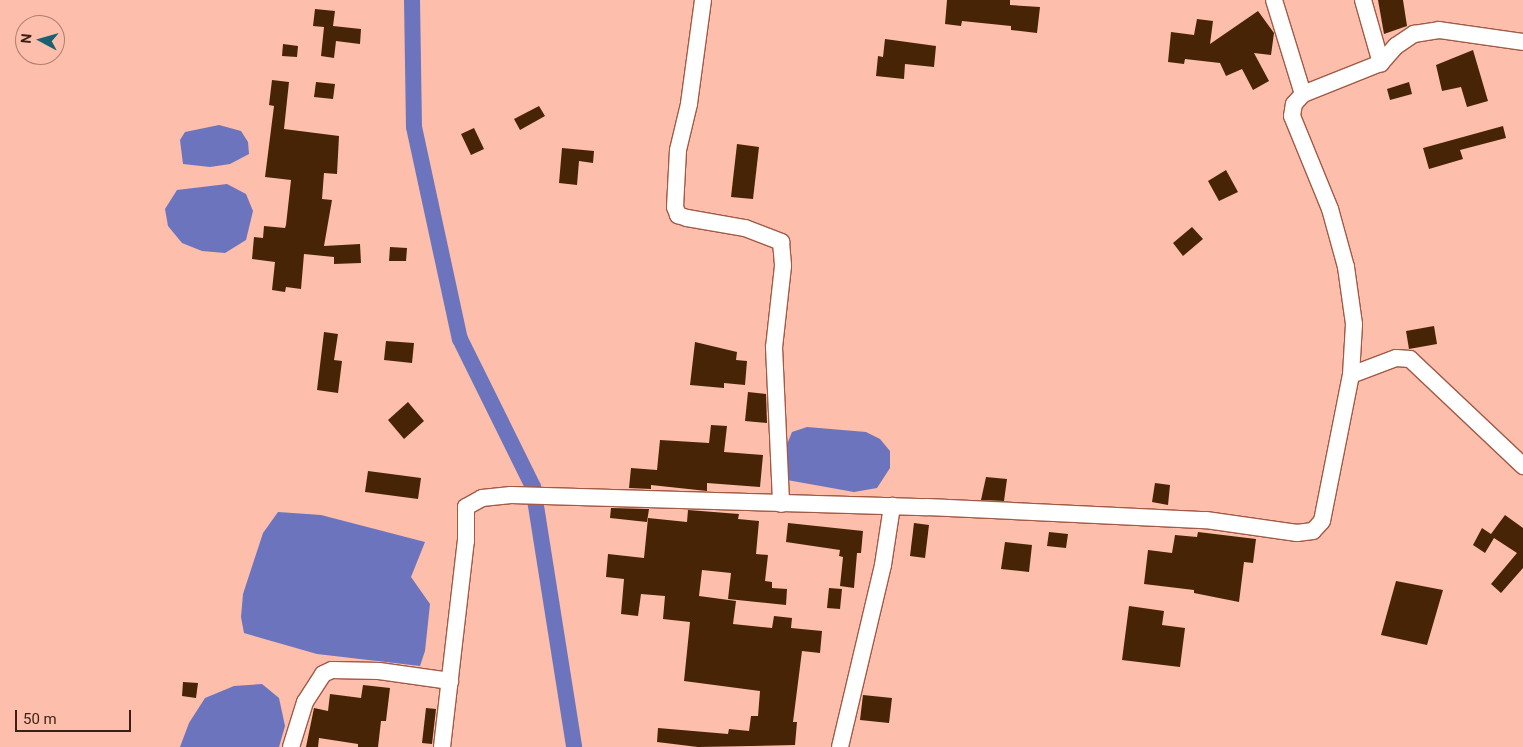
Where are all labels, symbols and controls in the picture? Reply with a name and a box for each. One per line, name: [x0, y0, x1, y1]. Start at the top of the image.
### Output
north arrow: [15, 15, 65, 65]
text: N: [18, 33, 35, 44]
scale bar: [18, 700, 134, 732]
text: 50 m: [23, 710, 57, 728]

